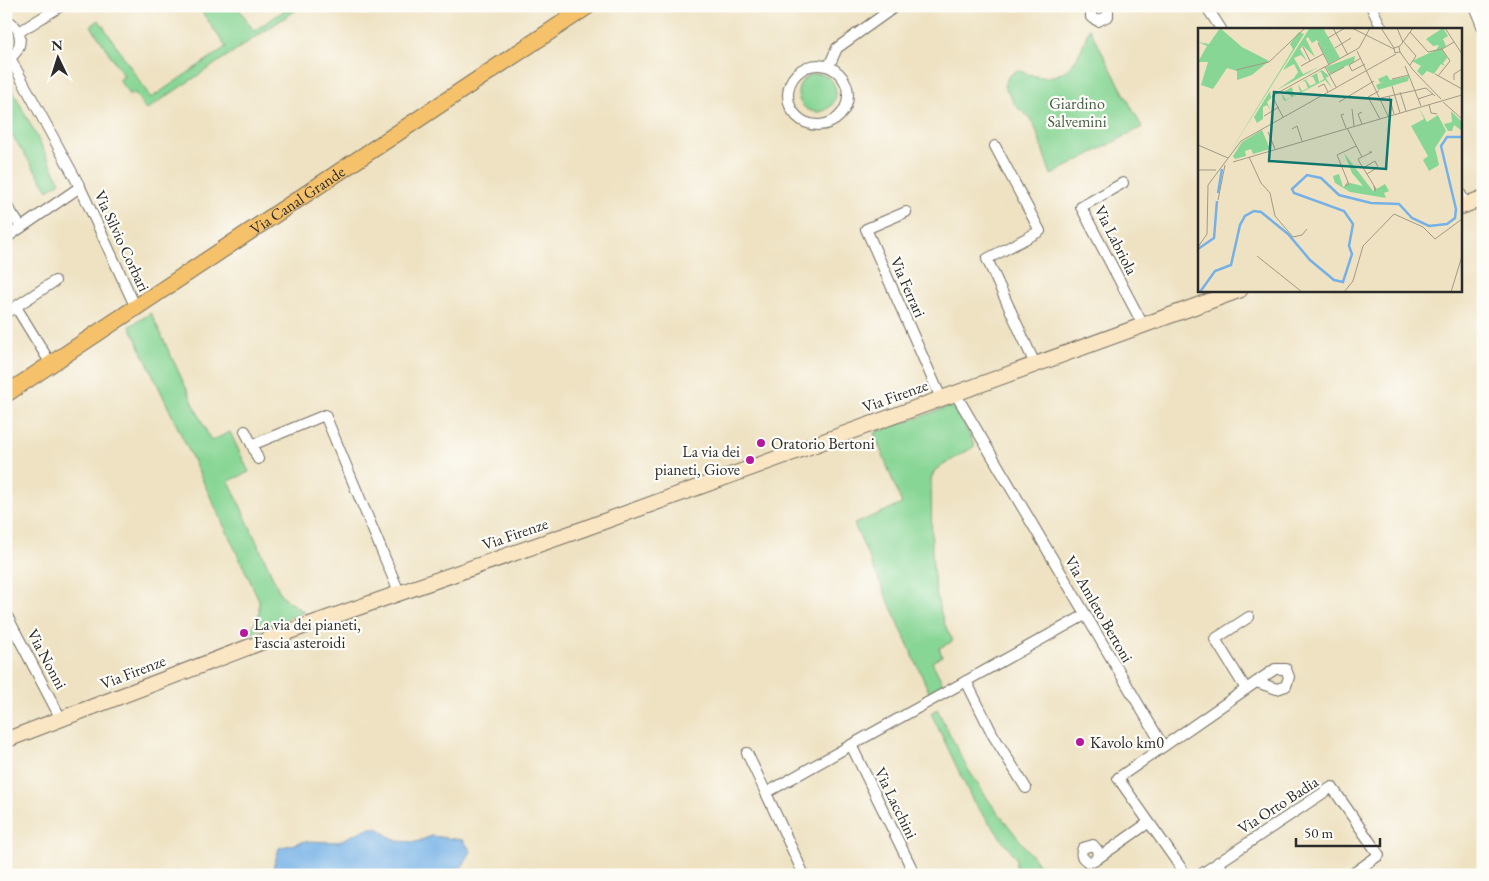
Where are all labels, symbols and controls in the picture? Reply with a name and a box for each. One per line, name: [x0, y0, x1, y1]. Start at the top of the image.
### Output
inset map: [1198, 28, 1462, 291]
north arrow: [32, 32, 82, 82]
text: N: [51, 36, 64, 54]
park label: Giardino Salvemini: [1047, 93, 1107, 132]
street label: Via Canal Grande: [246, 161, 349, 239]
street label: Via Silvio Corbari: [89, 187, 155, 295]
street label: Via Labriola: [1090, 202, 1143, 279]
street label: Via Ferrari: [885, 253, 931, 321]
street label: Via Firenze: [859, 374, 931, 418]
place label: Oratorio Bertoni: [771, 433, 875, 454]
marker: Oratorio Bertoni: [755, 437, 767, 449]
place label: La via dei pianeti, Giove: [655, 441, 740, 480]
marker: La via dei pianeti, Giove: [744, 454, 756, 466]
street label: Via Firenze: [479, 513, 551, 555]
street label: Via Amleto Bertoni: [1060, 552, 1138, 666]
place label: La via dei pianeti, Fascia asteroidi: [254, 614, 361, 653]
street label: Via Nonni: [22, 625, 72, 693]
marker: La via dei pianeti, Fascia asteroidi: [238, 627, 250, 639]
street label: Via Firenze: [97, 650, 169, 694]
place label: Kavolo km0: [1090, 732, 1164, 753]
marker: Kavolo km0: [1074, 736, 1086, 748]
street label: Via Lacchini: [870, 764, 922, 842]
street label: Via Orto Badia: [1234, 771, 1323, 839]
scale bar: [1296, 816, 1380, 848]
text: 50 m: [1304, 823, 1333, 842]

